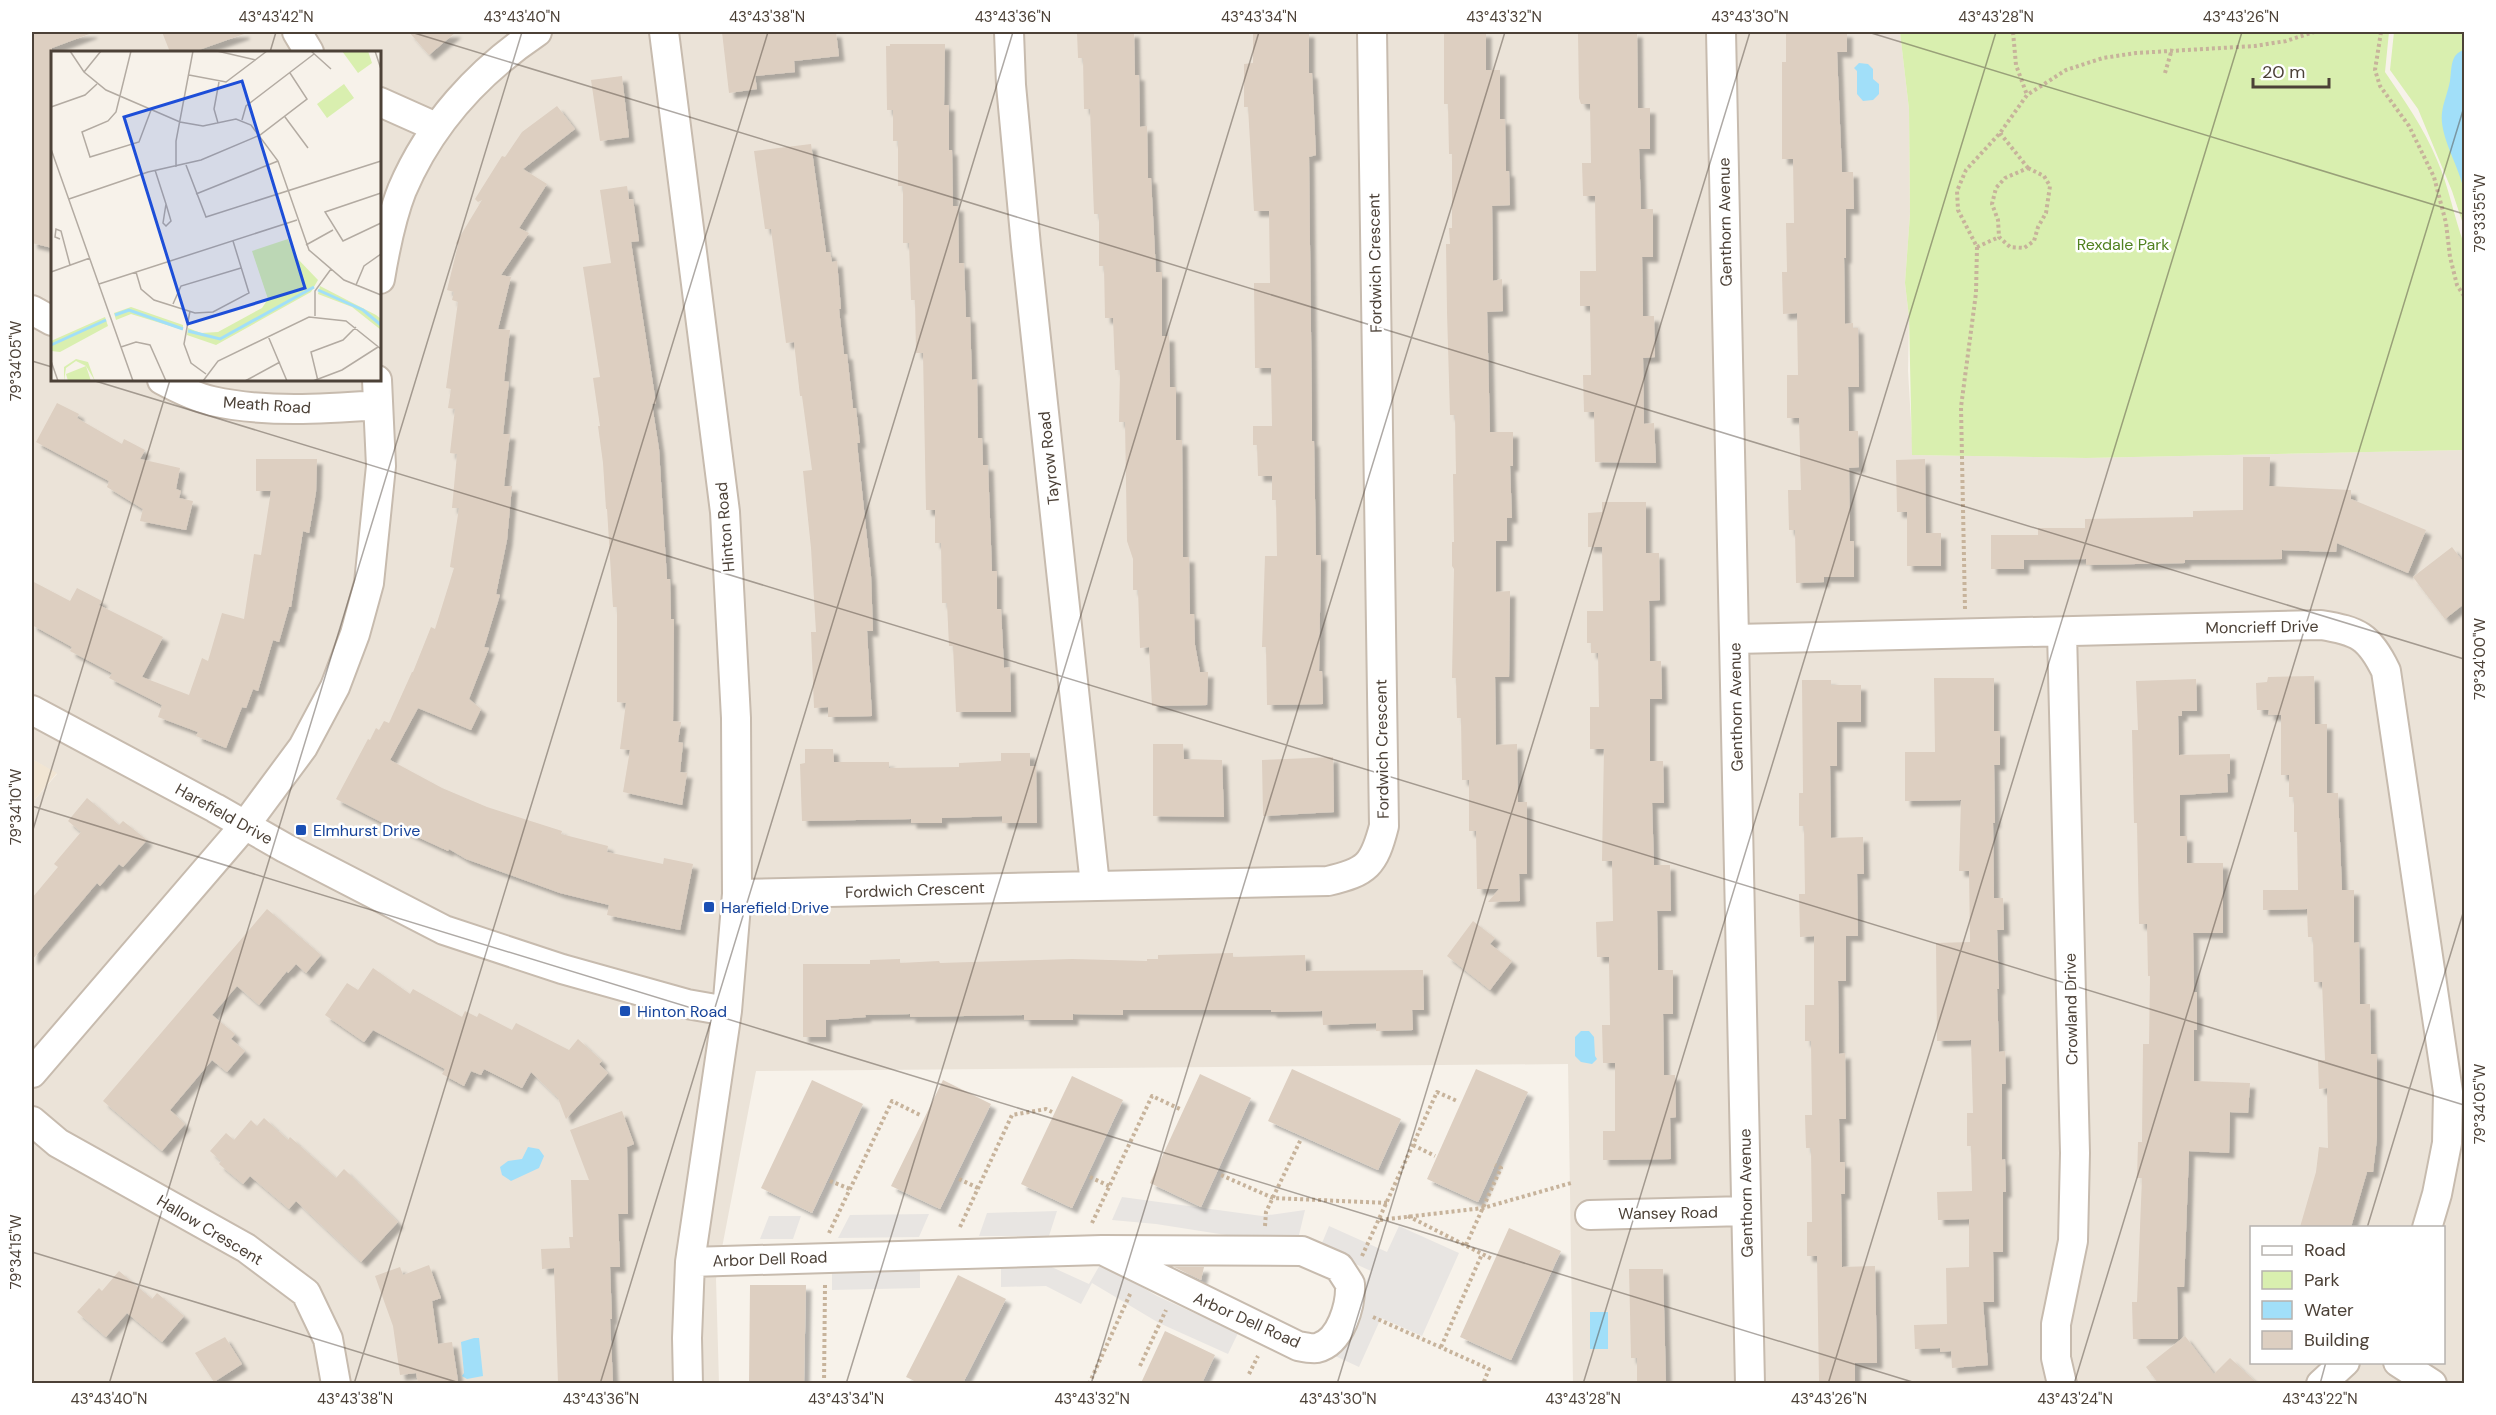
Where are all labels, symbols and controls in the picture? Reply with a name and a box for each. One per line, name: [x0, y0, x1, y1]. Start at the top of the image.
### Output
text: 43°43'42"N: [238, 7, 314, 27]
text: 43°43'40"N: [484, 7, 560, 27]
text: 43°43'38"N: [729, 7, 805, 27]
text: 43°43'36"N: [975, 7, 1051, 27]
text: 43°43'34"N: [1221, 7, 1297, 27]
text: 43°43'32"N: [1466, 7, 1542, 27]
text: 43°43'30"N: [1711, 7, 1789, 27]
text: 43°43'28"N: [1958, 7, 2034, 27]
text: 43°43'26"N: [2203, 7, 2279, 27]
inset map: [51, 51, 381, 381]
scale bar: [2253, 51, 2330, 89]
text: 20 m: [2262, 60, 2305, 84]
street label: Genthorn Avenue: [1713, 157, 1737, 287]
text: 79°33'55"W: [2470, 173, 2490, 252]
street label: Fordwich Crescent: [1363, 193, 1387, 333]
park label: Rexdale Park: [2077, 234, 2169, 255]
text: 79°34'05"W: [6, 320, 26, 401]
street label: Meath Road: [222, 391, 312, 419]
street label: Tayrow Road: [1034, 410, 1064, 506]
street label: Hinton Road: [711, 481, 739, 573]
street label: Moncrieff Drive: [2205, 616, 2319, 638]
text: 79°34'00"W: [2470, 618, 2490, 700]
street label: Genthorn Avenue: [1724, 642, 1748, 772]
street label: Fordwich Crescent: [1370, 679, 1394, 819]
text: 79°34'10"W: [6, 768, 26, 845]
street label: Harefield Drive: [172, 779, 276, 849]
place label: Elmhurst Drive: [313, 820, 420, 841]
marker: Elmhurst Drive: [294, 823, 308, 837]
street label: Fordwich Crescent: [845, 877, 985, 903]
place label: Harefield Drive: [721, 897, 829, 918]
marker: Harefield Drive: [702, 900, 716, 914]
street label: Crowland Drive: [2060, 953, 2082, 1065]
place label: Hinton Road: [637, 1001, 727, 1022]
marker: Hinton Road: [618, 1004, 632, 1018]
text: 79°34'05"W: [2470, 1063, 2490, 1144]
street label: Genthorn Avenue: [1734, 1128, 1758, 1258]
street label: Hallow Crescent: [153, 1190, 267, 1270]
street label: Wansey Road: [1618, 1202, 1718, 1224]
text: 79°34'15"W: [6, 1214, 26, 1290]
legend: [2250, 1226, 2445, 1364]
text: Road: [2304, 1238, 2346, 1262]
street label: Arbor Dell Road: [712, 1247, 828, 1271]
text: Park: [2304, 1268, 2340, 1292]
street label: Arbor Dell Road: [1190, 1287, 1304, 1353]
text: Water: [2304, 1298, 2354, 1322]
text: Building: [2304, 1328, 2369, 1352]
text: 43°43'40"N: [71, 1389, 147, 1409]
text: 43°43'38"N: [317, 1389, 393, 1409]
text: 43°43'36"N: [563, 1389, 639, 1409]
text: 43°43'34"N: [808, 1389, 884, 1409]
text: 43°43'32"N: [1054, 1389, 1130, 1409]
text: 43°43'30"N: [1299, 1389, 1377, 1409]
text: 43°43'28"N: [1545, 1389, 1621, 1409]
text: 43°43'26"N: [1791, 1389, 1867, 1409]
text: 43°43'24"N: [2037, 1389, 2113, 1409]
text: 43°43'22"N: [2282, 1389, 2358, 1409]

